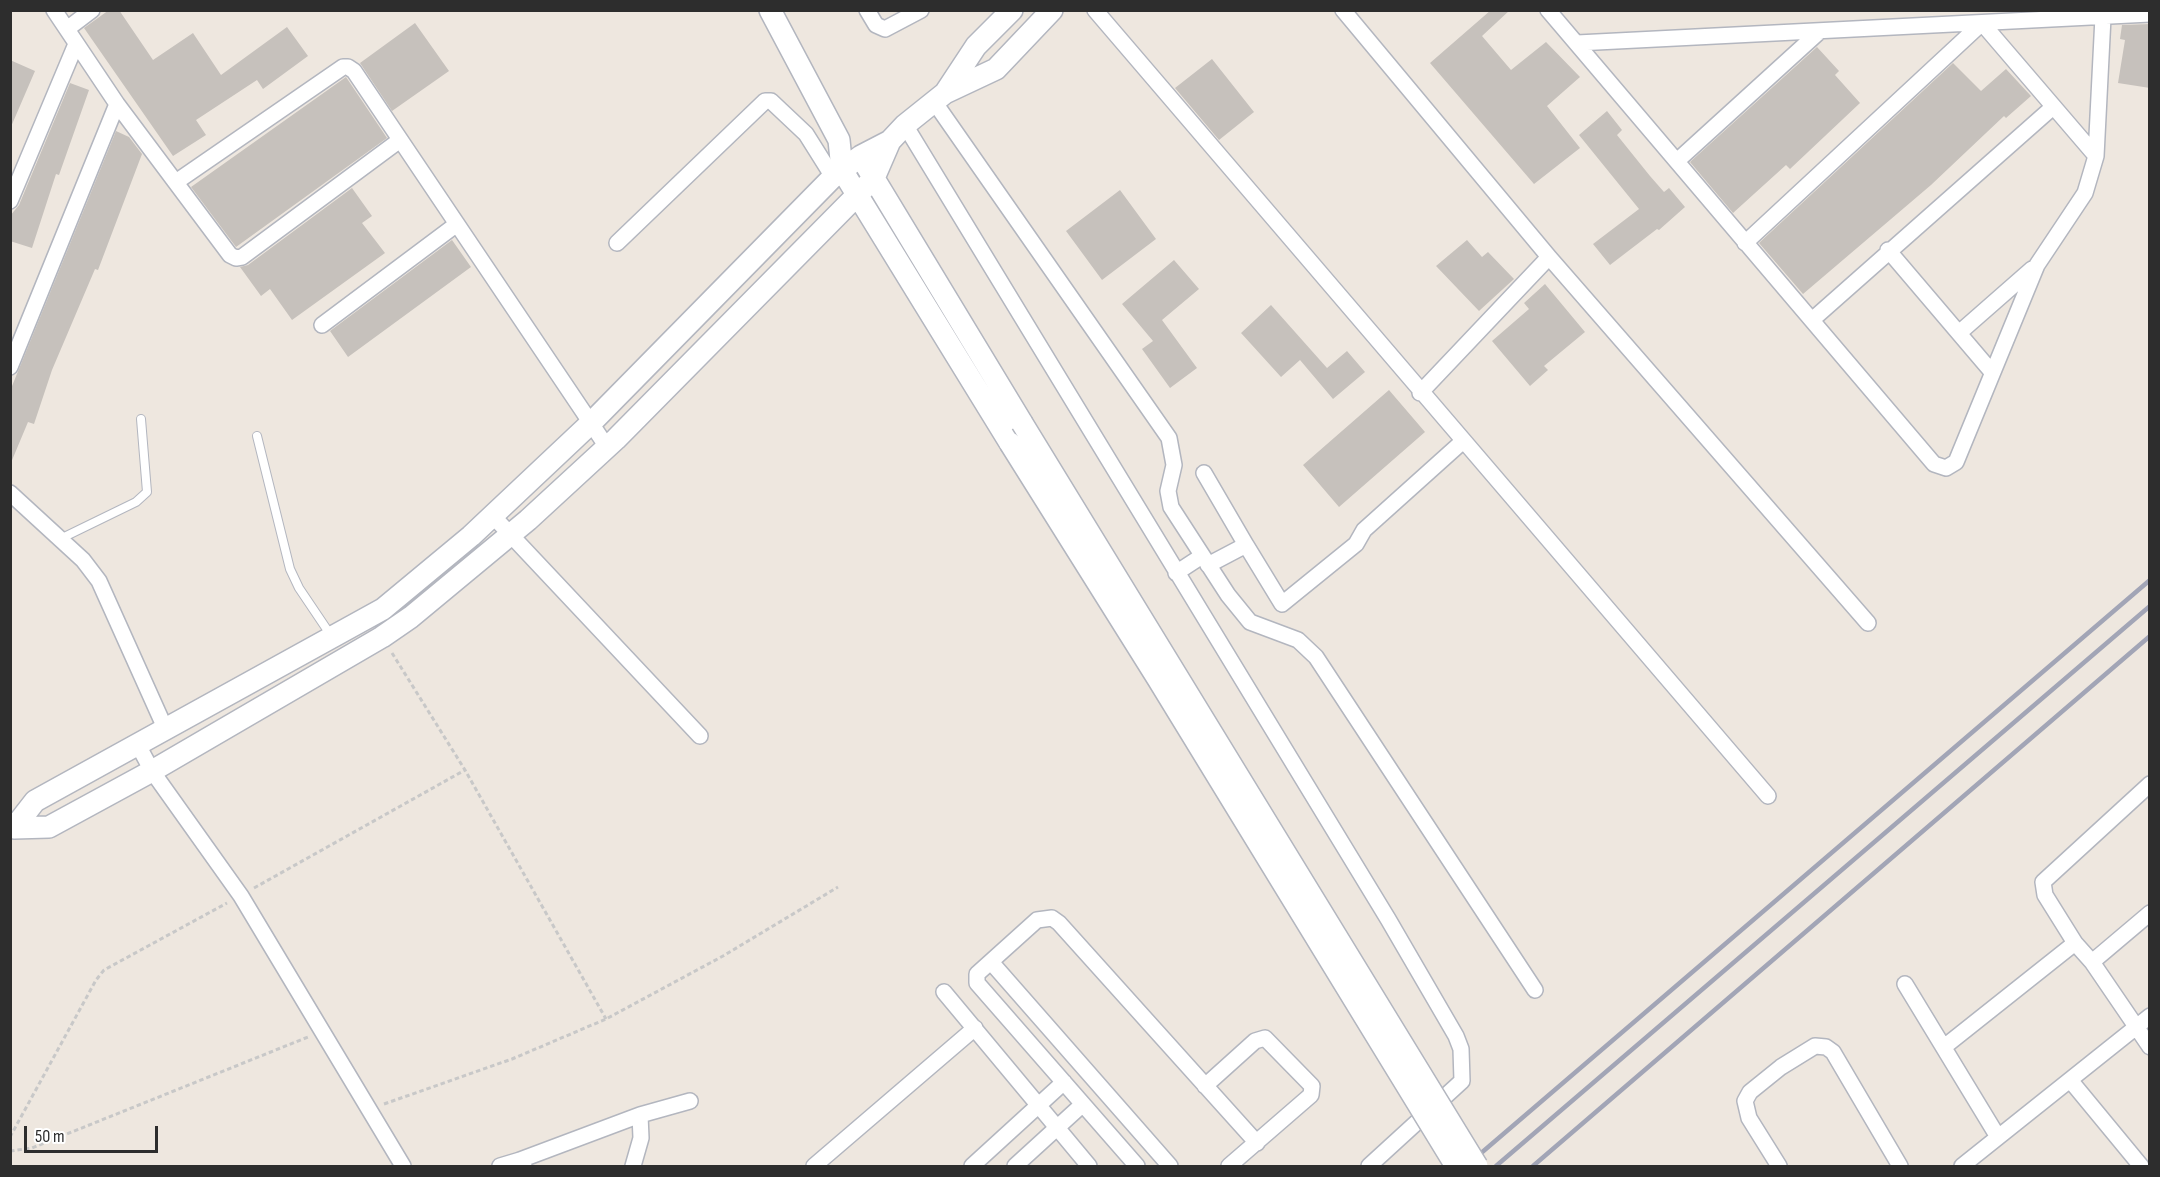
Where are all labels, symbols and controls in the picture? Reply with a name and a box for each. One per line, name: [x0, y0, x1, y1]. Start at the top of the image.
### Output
scale bar: [27, 1114, 160, 1152]
text: 50 m: [35, 1126, 65, 1147]

